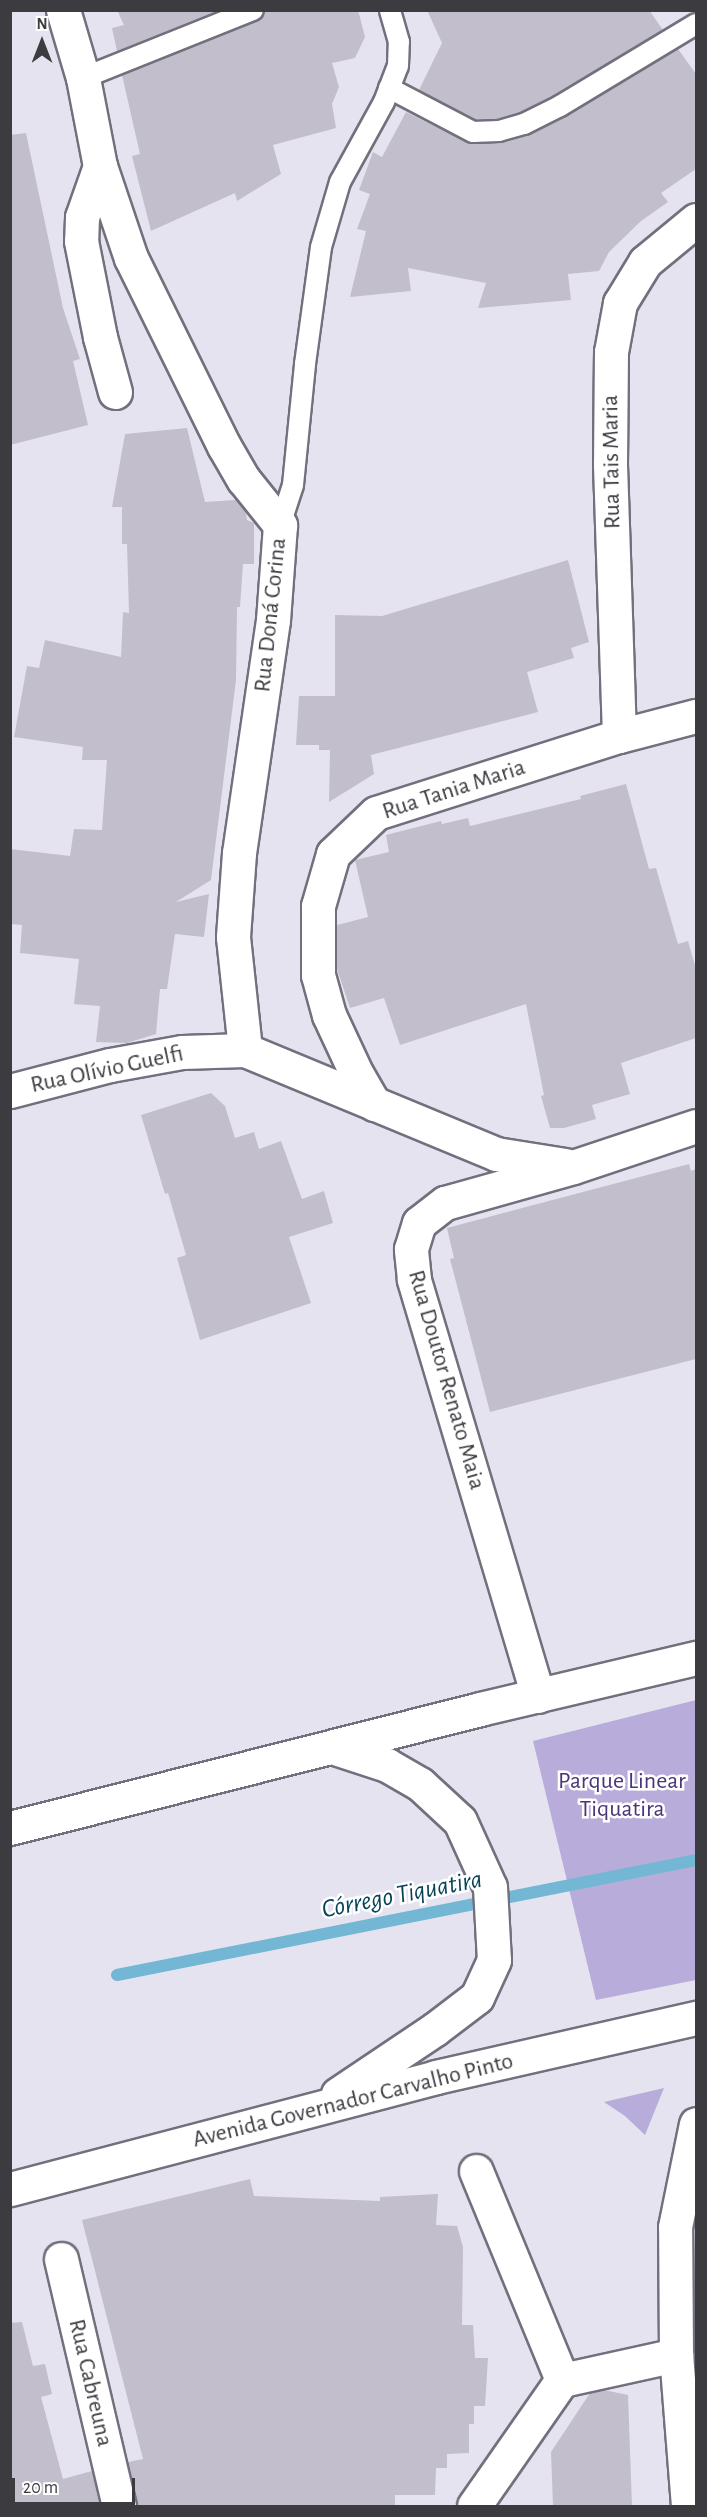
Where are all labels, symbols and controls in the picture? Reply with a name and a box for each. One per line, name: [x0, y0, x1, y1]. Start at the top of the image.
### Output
north arrow: [12, 12, 72, 72]
text: N: [36, 16, 48, 32]
street label: Rua Tais Maria: [596, 395, 628, 529]
street label: Rua Doná Corina: [249, 536, 293, 694]
street label: Rua Tania Maria: [379, 753, 529, 827]
street label: Rua Olívio Guelfi: [28, 1040, 186, 1100]
street label: Rua Doutor Renato Maia: [401, 1267, 491, 1493]
park label: Parque Linear Tiquatira: [558, 1768, 686, 1824]
water label: Córrego Tiquatira: [319, 1864, 485, 1926]
street label: Avenida Governador Carvalho Pinto: [190, 2047, 516, 2155]
street label: Rua Cabreuna: [61, 2316, 119, 2450]
scale bar: [15, 2466, 138, 2504]
text: 20 m: [23, 2479, 58, 2497]

